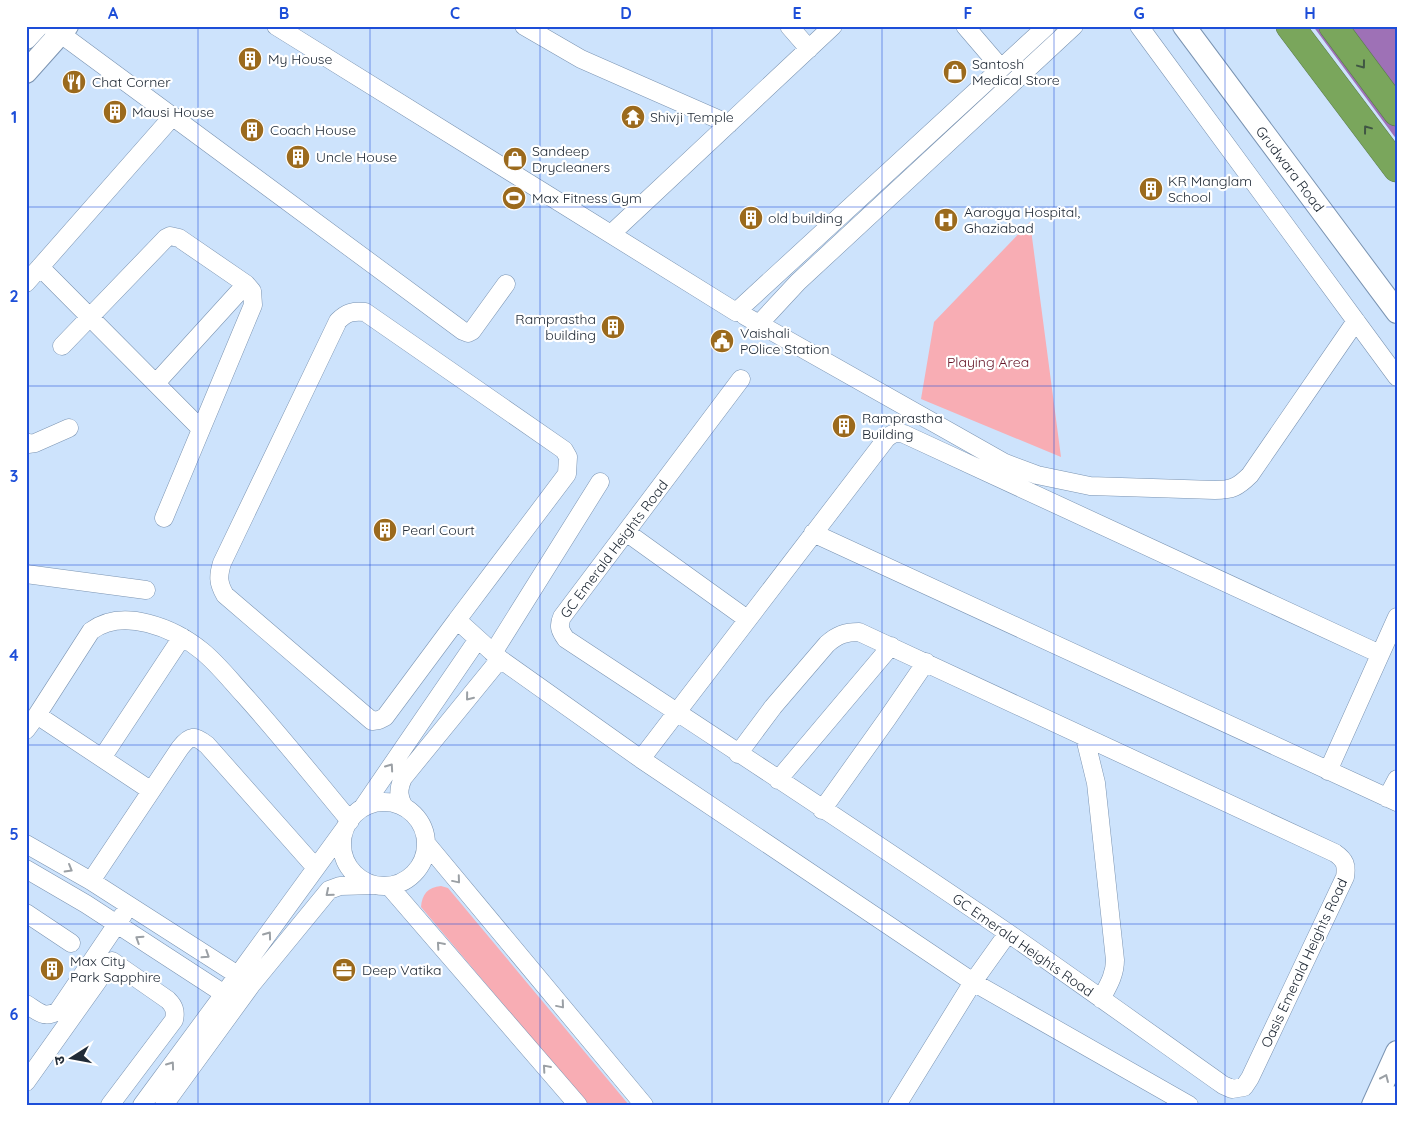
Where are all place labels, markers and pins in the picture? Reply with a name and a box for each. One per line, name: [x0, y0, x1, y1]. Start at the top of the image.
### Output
building icon: My House: [237, 46, 263, 72]
place label: My House: [268, 50, 332, 68]
place label: Santosh Medical Store: [972, 55, 1060, 89]
shop icon: Santosh Medical Store: [942, 59, 968, 85]
restaurant icon: Chat Corner: [61, 69, 87, 95]
place label: Chat Corner: [92, 73, 171, 91]
building icon: Mausi House: [102, 99, 128, 125]
place label: Mausi House: [132, 103, 214, 121]
temple icon: Shivji Temple: [620, 104, 646, 130]
place label: Shivji Temple: [650, 108, 734, 126]
building icon: Coach House: [239, 117, 265, 143]
place label: Coach House: [270, 121, 356, 139]
place label: Sandeep Drycleaners: [532, 142, 610, 176]
building icon: Uncle House: [285, 144, 311, 170]
shop icon: Sandeep Drycleaners: [502, 146, 528, 172]
place label: Uncle House: [316, 148, 397, 166]
place label: KR Manglam School: [1168, 172, 1252, 206]
building icon: KR Manglam School: [1138, 176, 1164, 202]
sports icon: Max Fitness Gym: [501, 185, 527, 211]
place label: Max Fitness Gym: [532, 189, 642, 207]
place label: Aarogya Hospital, Ghaziabad: [964, 203, 1080, 237]
building icon: old building: [738, 205, 764, 231]
hospital icon: Aarogya Hospital, Ghaziabad: [933, 207, 959, 233]
place label: old building: [768, 209, 843, 227]
place label: Ramprastha building: [515, 310, 596, 344]
building icon: Ramprastha building: [600, 314, 626, 340]
place label: Vaishali POlice Station: [740, 324, 830, 358]
public building icon: Vaishali POlice Station: [709, 328, 735, 354]
place label: Ramprastha Building: [862, 409, 943, 443]
building icon: Ramprastha Building: [831, 413, 857, 439]
building icon: Pearl Court: [372, 517, 398, 543]
place label: Pearl Court: [402, 521, 475, 539]
place label: Max City Park Sapphire: [70, 952, 161, 986]
building icon: Max City Park Sapphire: [39, 956, 65, 982]
office icon: Deep Vatika: [331, 957, 357, 983]
place label: Deep Vatika: [362, 961, 442, 979]

